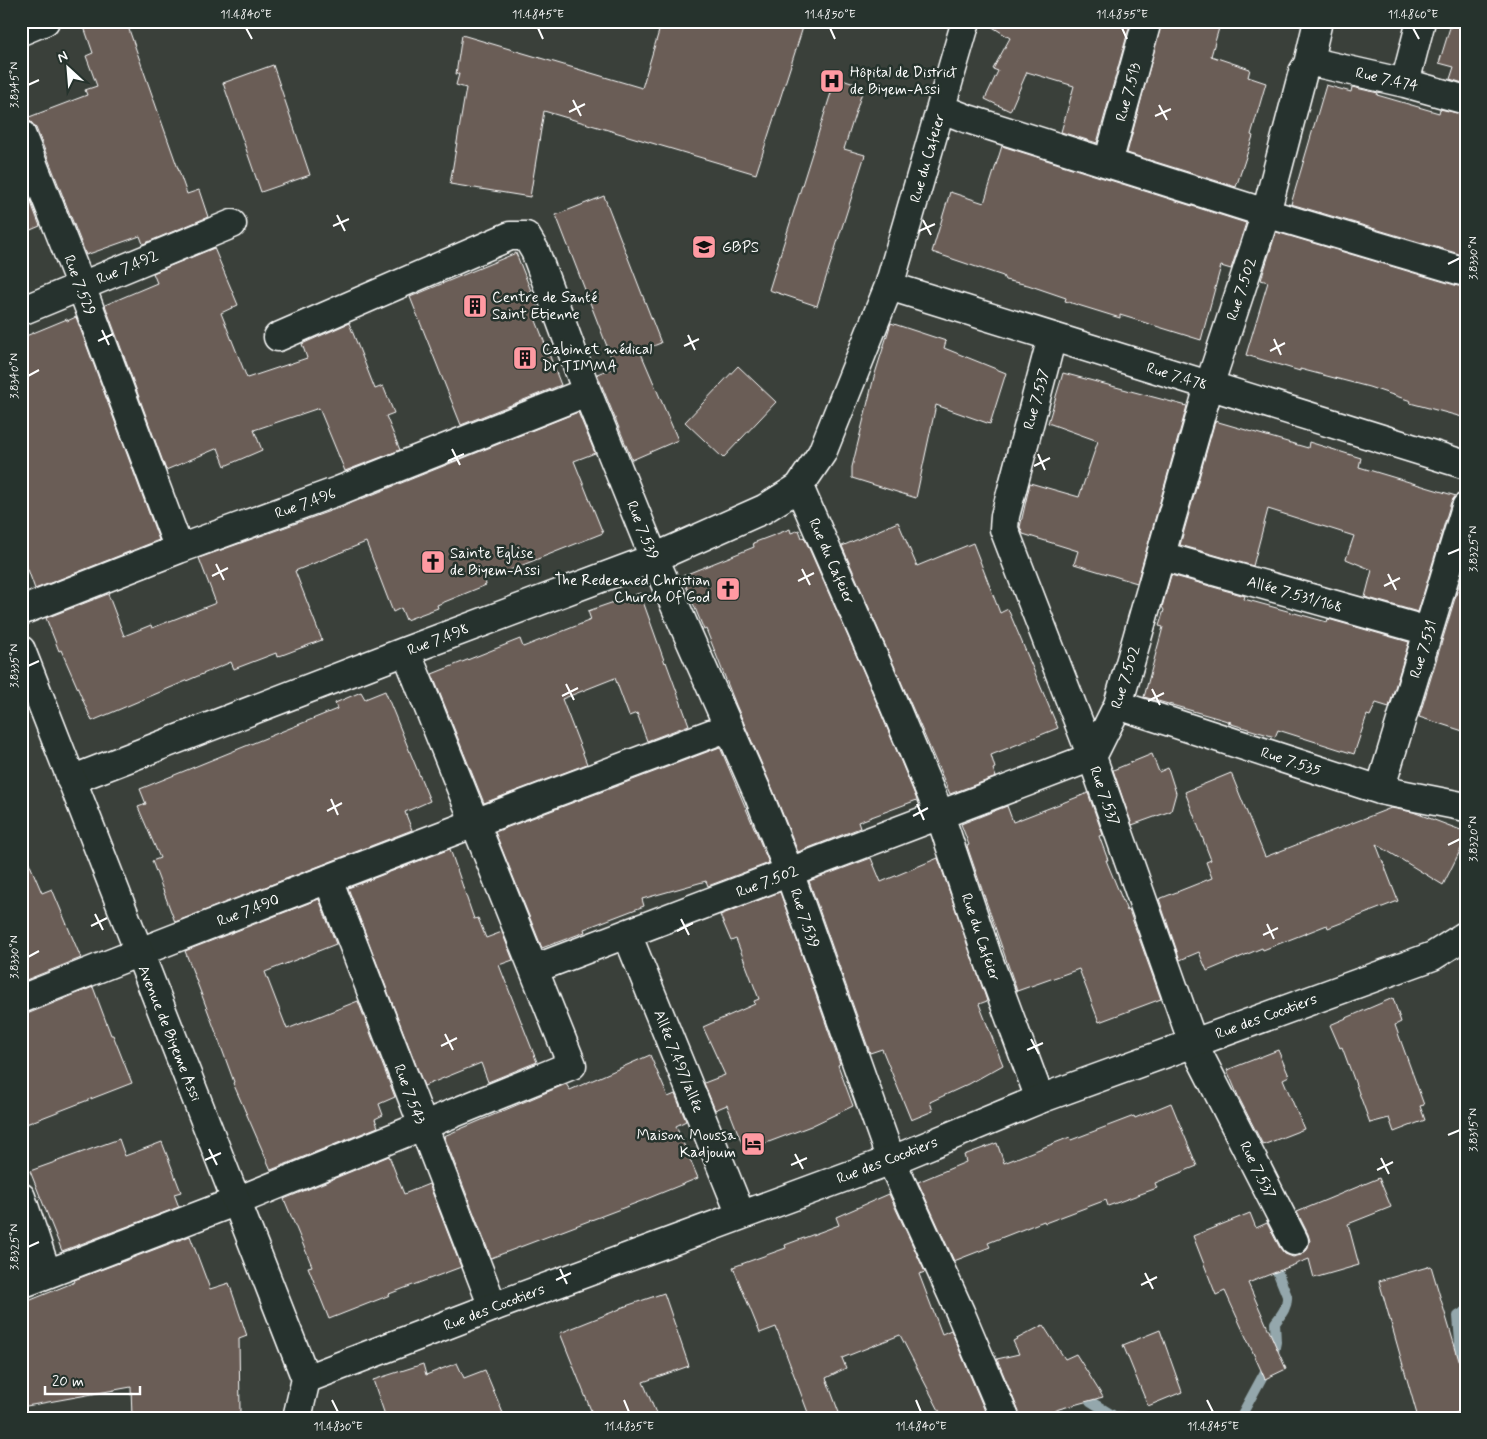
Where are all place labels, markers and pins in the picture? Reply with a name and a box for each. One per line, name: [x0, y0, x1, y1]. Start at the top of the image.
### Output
place label: Hôpital de District de Biyem-Assi: [850, 63, 957, 100]
hospital icon: Hôpital de District de Biyem-Assi: [819, 68, 845, 94]
school or university icon: GBPS: [691, 234, 717, 260]
place label: GBPS: [722, 238, 759, 258]
place label: Centre de Santé Saint Etienne: [492, 288, 598, 325]
building icon: Centre de Santé Saint Etienne: [462, 293, 488, 319]
place label: Cabinet médical Dr TIMMA: [542, 340, 652, 377]
building icon: Cabinet médical Dr TIMMA: [512, 345, 538, 371]
place label: Sainte Eglise de Biyem-Assi: [450, 544, 540, 581]
church icon: Sainte Eglise de Biyem-Assi: [420, 549, 446, 575]
place label: The Redeemed Christian Church Of God: [555, 571, 710, 608]
church icon: The Redeemed Christian Church Of God: [715, 576, 741, 602]
place label: Maison Moussa Kadjoum: [637, 1126, 737, 1163]
hotel icon: Maison Moussa Kadjoum: [740, 1131, 766, 1157]

